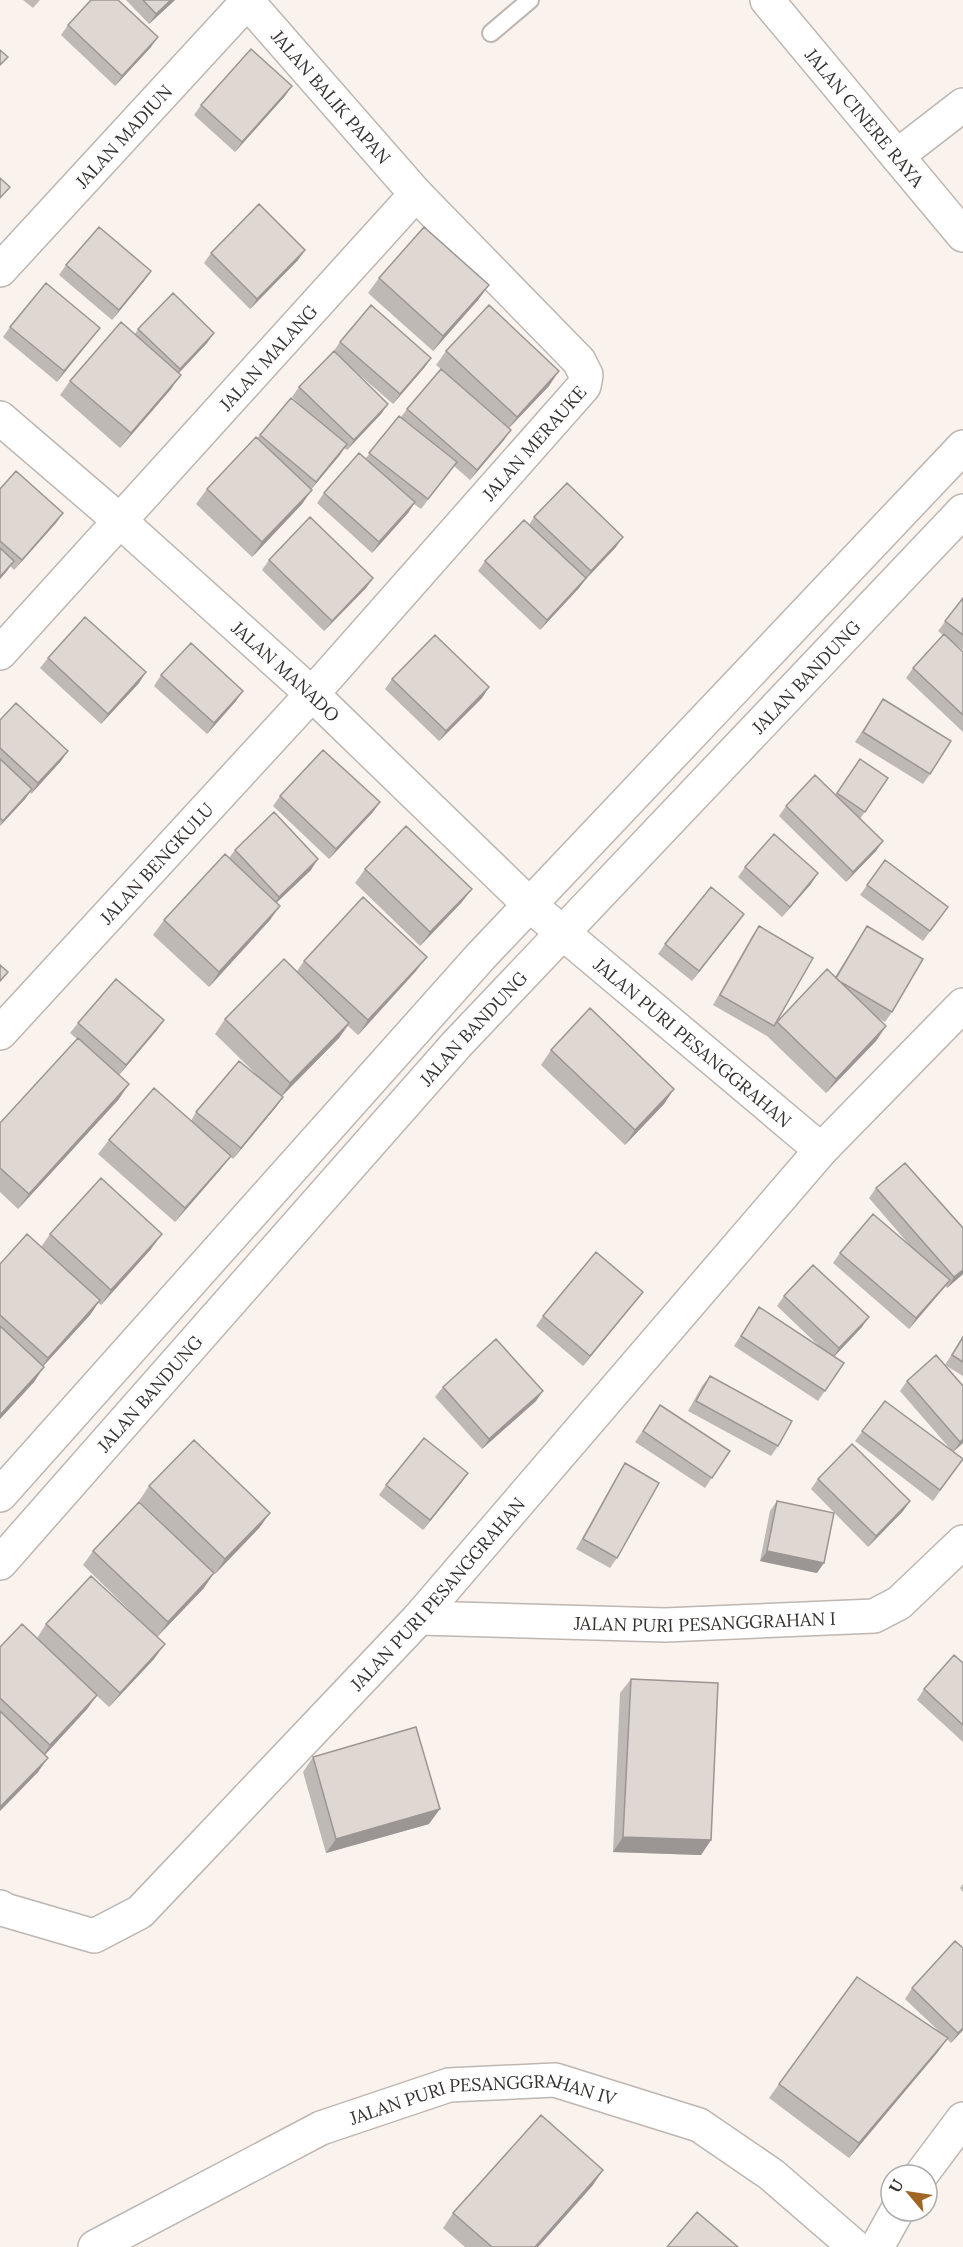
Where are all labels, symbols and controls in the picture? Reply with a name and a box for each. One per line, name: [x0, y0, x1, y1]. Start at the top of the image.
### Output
street label: JALAN BALIK PAPAN: [266, 25, 395, 169]
street label: JALAN CINERE RAYA: [800, 43, 930, 192]
street label: JALAN MADIUN: [69, 80, 177, 193]
street label: JALAN MALANG: [213, 299, 322, 416]
street label: JALAN MERAUKE: [476, 380, 591, 506]
street label: JALAN MANADO: [226, 615, 345, 726]
street label: JALAN BANDUNG: [746, 615, 865, 739]
street label: JALAN BENGKULU: [94, 797, 218, 929]
street label: JALAN PURI PESANGGRAHAN: [589, 952, 796, 1132]
street label: JALAN BANDUNG: [414, 966, 532, 1091]
street label: JALAN BANDUNG: [91, 1330, 207, 1457]
street label: JALAN PURI PESANGGRAHAN: [344, 1492, 529, 1696]
street label: JALAN PURI PESANGGRAHAN I: [573, 1606, 836, 1637]
street label: JALAN PURI PESANGGRAHAN IV: [345, 2068, 620, 2129]
north arrow: [879, 2163, 939, 2223]
text: U: [884, 2176, 908, 2196]

